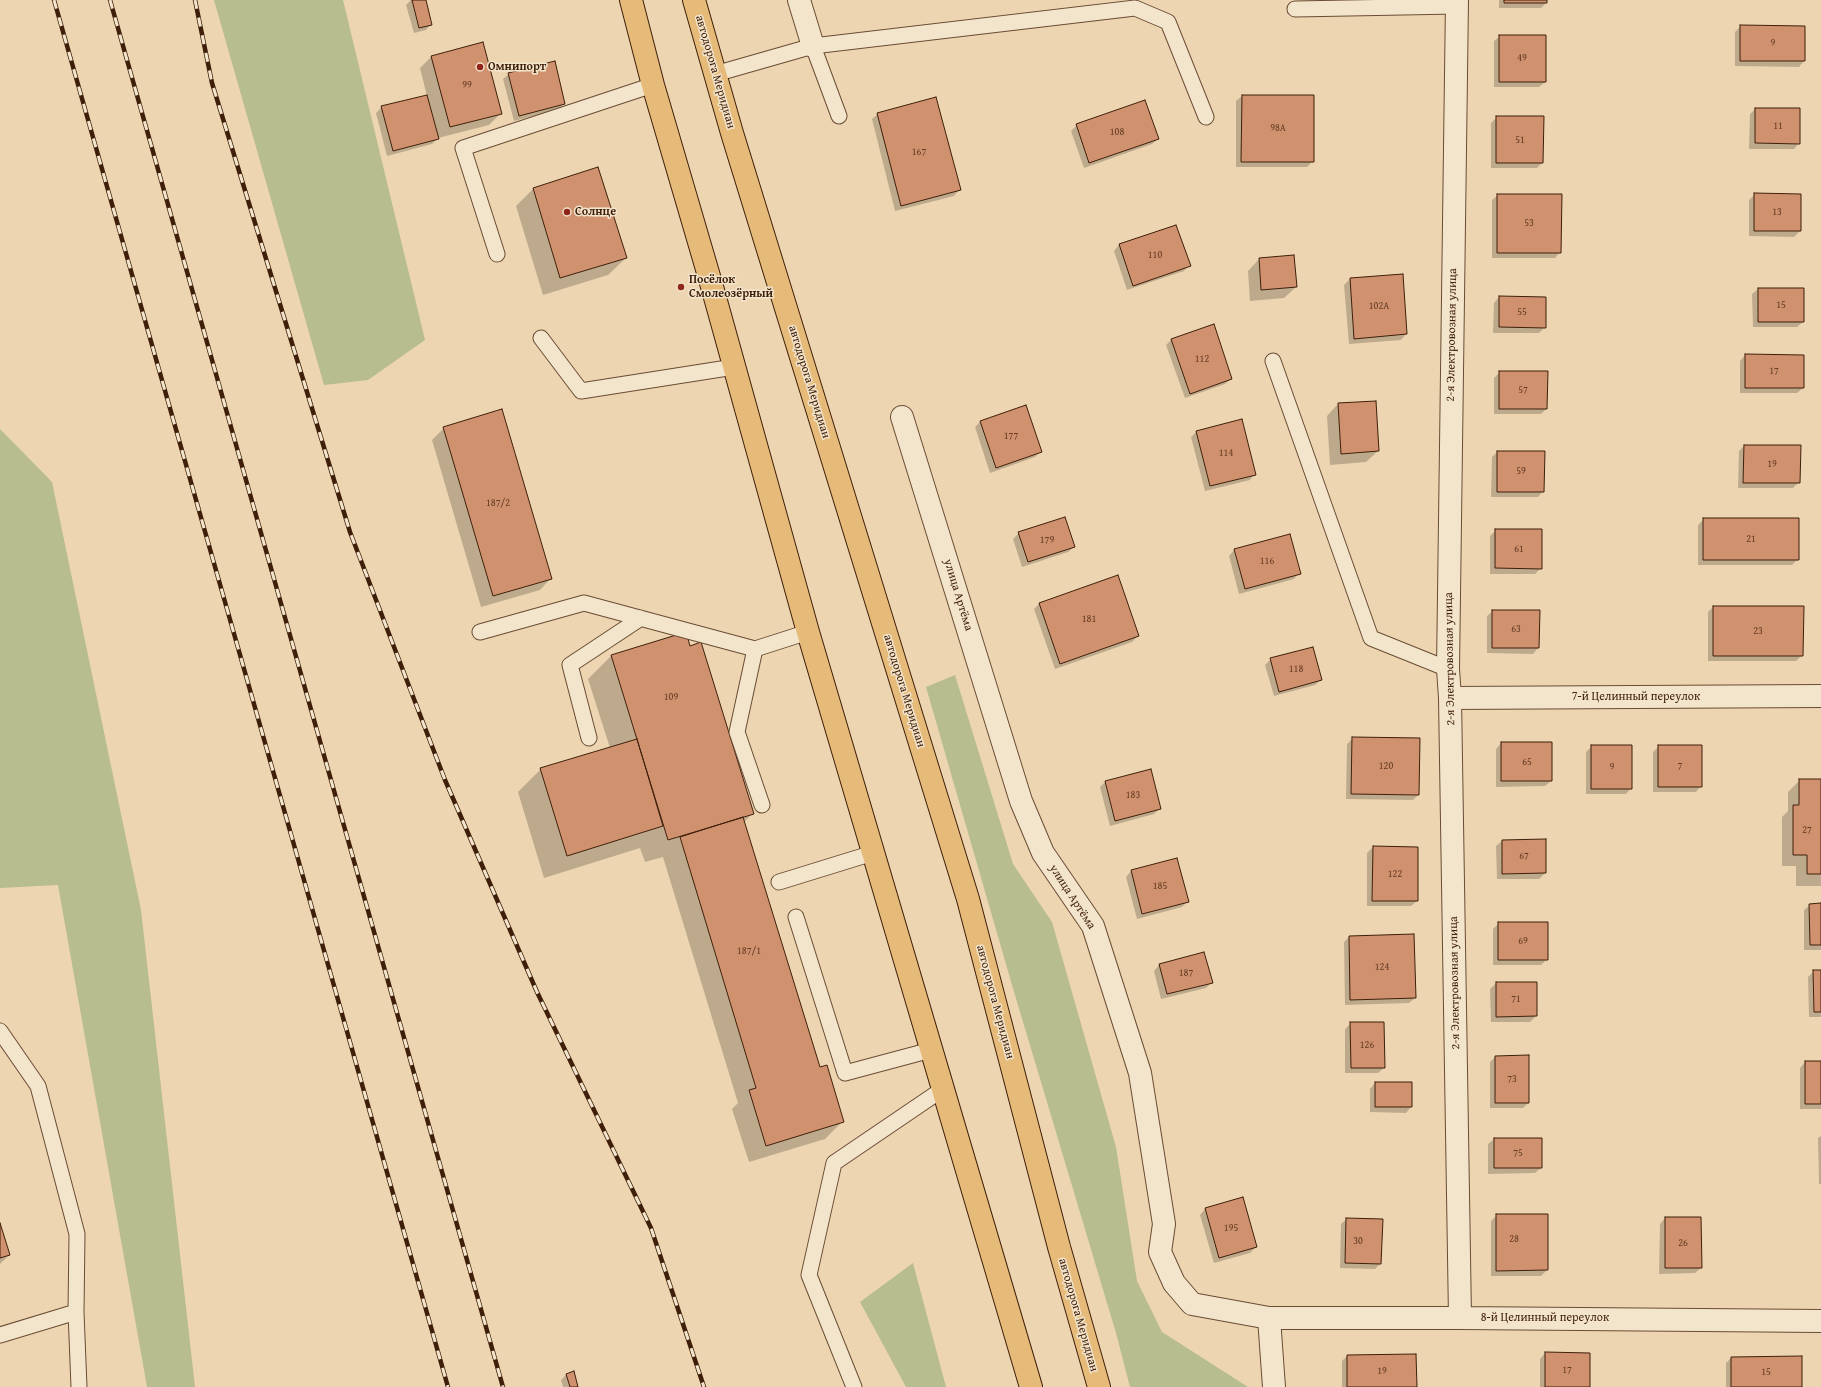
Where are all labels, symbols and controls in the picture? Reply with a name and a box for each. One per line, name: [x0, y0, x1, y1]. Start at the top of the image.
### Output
street label: автодорога Меридиан: [692, 14, 738, 130]
house number: 9: [1771, 37, 1775, 49]
house number: 49: [1517, 52, 1527, 64]
place label: Омнипорт: [488, 60, 546, 74]
marker: Омнипорт: [475, 62, 485, 72]
house number: 99: [462, 79, 472, 91]
house number: 11: [1773, 120, 1783, 132]
house number: 98А: [1270, 122, 1286, 134]
house number: 108: [1110, 126, 1124, 138]
house number: 51: [1515, 134, 1525, 146]
house number: 167: [912, 146, 926, 158]
place label: Солнце: [575, 205, 616, 219]
house number: 13: [1772, 206, 1782, 218]
marker: Солнце: [562, 207, 572, 217]
house number: 53: [1524, 217, 1534, 229]
house number: 110: [1148, 249, 1162, 261]
street label: 2-я Электровозная улица: [1444, 268, 1460, 402]
place label: Посёлок Смолеозёрный: [689, 273, 773, 301]
marker: Посёлок Смолеозёрный: [676, 282, 686, 292]
house number: 15: [1776, 299, 1786, 311]
house number: 102А: [1369, 300, 1389, 312]
house number: 55: [1517, 306, 1527, 318]
street label: автодорога Меридиан: [785, 324, 833, 440]
house number: 112: [1195, 353, 1209, 365]
house number: 17: [1769, 365, 1779, 377]
house number: 57: [1518, 384, 1528, 396]
house number: 177: [1004, 430, 1018, 442]
house number: 114: [1219, 447, 1233, 459]
house number: 19: [1767, 458, 1777, 470]
house number: 59: [1516, 465, 1526, 477]
house number: 187/2: [486, 497, 510, 509]
house number: 21: [1746, 533, 1756, 545]
house number: 179: [1040, 534, 1054, 546]
house number: 61: [1514, 543, 1524, 555]
house number: 116: [1260, 555, 1274, 567]
street label: улица Артёма: [940, 557, 976, 633]
street label: 2-я Электровозная улица: [1442, 592, 1458, 726]
house number: 181: [1082, 613, 1096, 625]
house number: 63: [1511, 623, 1521, 635]
house number: 23: [1753, 625, 1763, 637]
street label: автодорога Меридиан: [880, 633, 928, 749]
house number: 118: [1289, 663, 1303, 675]
street label: 7-й Целинный переулок: [1572, 690, 1700, 704]
house number: 109: [664, 691, 678, 703]
house number: 65: [1522, 756, 1532, 768]
house number: 120: [1379, 760, 1393, 772]
house number: 7: [1678, 760, 1682, 772]
house number: 9: [1610, 761, 1614, 773]
house number: 183: [1126, 789, 1140, 801]
house number: 27: [1802, 824, 1812, 836]
house number: 67: [1519, 850, 1529, 862]
street label: улица Артёма: [1046, 862, 1098, 932]
house number: 122: [1388, 868, 1402, 880]
house number: 185: [1153, 880, 1167, 892]
street label: 2-я Электровозная улица: [1447, 916, 1463, 1050]
house number: 69: [1518, 935, 1528, 947]
street label: автодорога Меридиан: [973, 944, 1017, 1060]
house number: 187/1: [737, 945, 761, 957]
house number: 124: [1375, 961, 1389, 973]
house number: 187: [1179, 967, 1193, 979]
house number: 71: [1511, 993, 1521, 1005]
house number: 126: [1360, 1039, 1374, 1051]
house number: 73: [1507, 1073, 1517, 1085]
house number: 75: [1513, 1147, 1523, 1159]
house number: 195: [1224, 1222, 1238, 1234]
house number: 28: [1509, 1233, 1519, 1245]
house number: 30: [1353, 1235, 1363, 1247]
house number: 26: [1678, 1237, 1688, 1249]
street label: автодорога Меридиан: [1055, 1257, 1101, 1373]
street label: 8-й Целинный переулок: [1481, 1311, 1609, 1325]
house number: 17: [1562, 1364, 1572, 1376]
house number: 19: [1377, 1365, 1387, 1377]
house number: 15: [1761, 1366, 1771, 1378]

